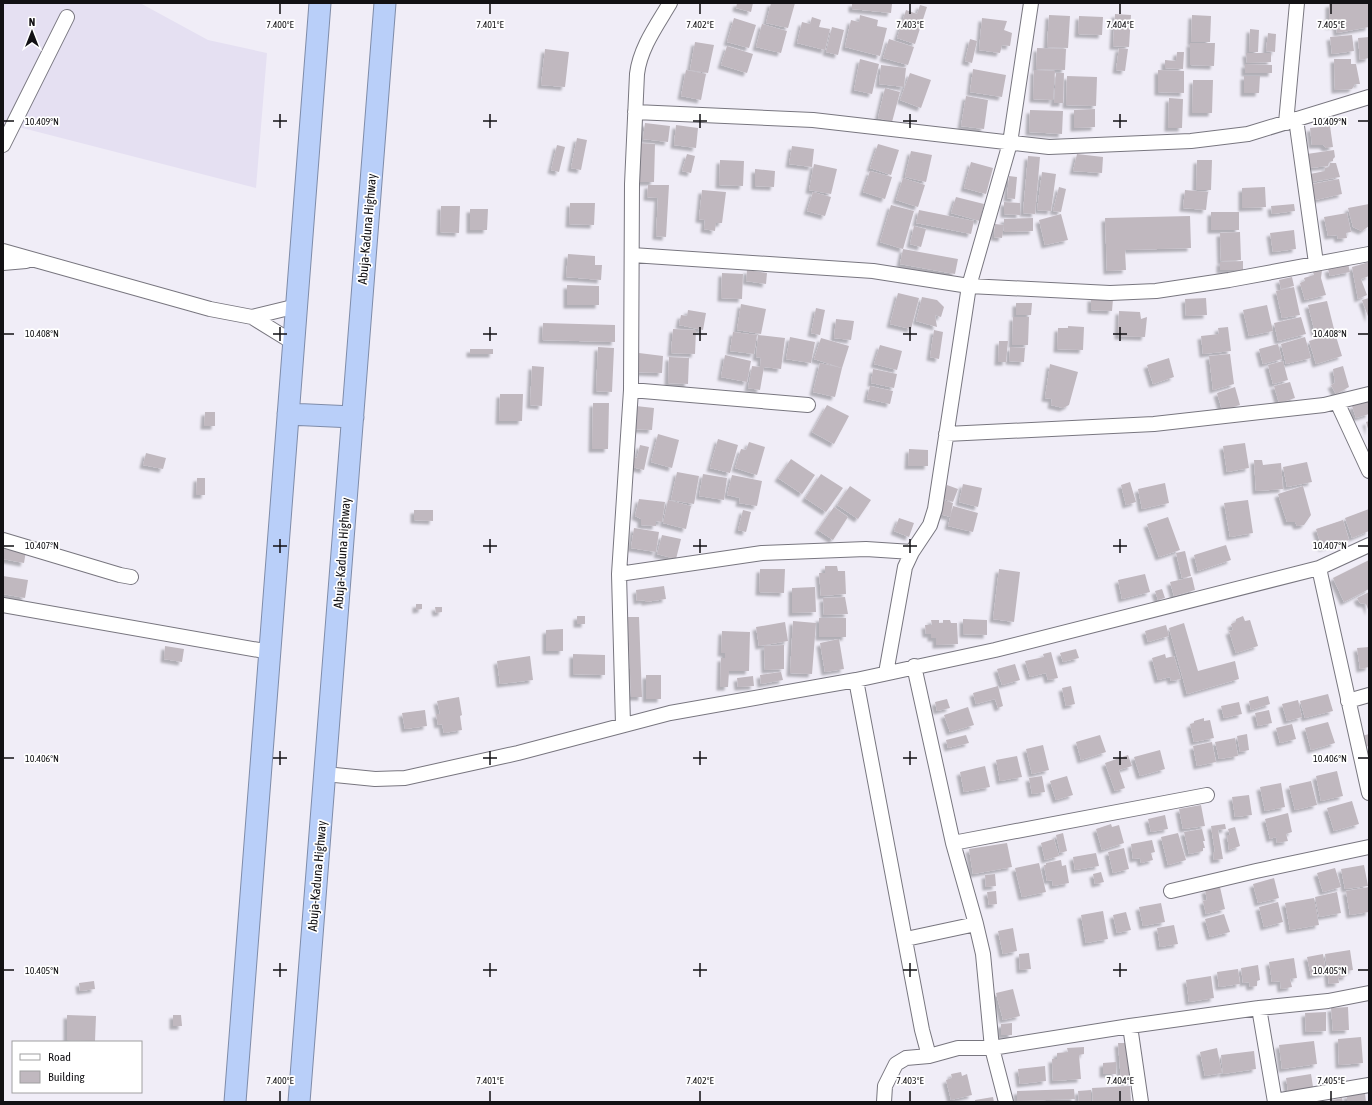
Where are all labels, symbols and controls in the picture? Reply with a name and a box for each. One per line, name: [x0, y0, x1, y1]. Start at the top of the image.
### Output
north arrow: [12, 12, 52, 52]
text: N: [29, 16, 35, 28]
text: 7.400°E: [266, 19, 295, 30]
text: 7.401°E: [476, 19, 505, 30]
text: 7.402°E: [686, 19, 715, 30]
text: 7.403°E: [896, 19, 925, 30]
text: 7.404°E: [1106, 19, 1135, 30]
text: 7.405°E: [1317, 19, 1346, 30]
text: 10.409°N: [25, 116, 59, 127]
text: 10.409°N: [1313, 116, 1347, 127]
street label: Abuja-Kaduna Highway: [355, 172, 379, 285]
text: 10.408°N: [25, 328, 59, 339]
text: 10.408°N: [1313, 328, 1347, 339]
street label: Abuja-Kaduna Highway: [331, 496, 353, 609]
text: 10.407°N: [25, 540, 59, 551]
text: 10.407°N: [1313, 540, 1347, 551]
text: 10.406°N: [25, 753, 59, 764]
text: 10.406°N: [1313, 753, 1347, 764]
street label: Abuja-Kaduna Highway: [305, 819, 329, 932]
text: 10.405°N: [25, 965, 59, 976]
text: 10.405°N: [1313, 965, 1347, 976]
legend: [12, 1041, 142, 1093]
text: Road: [48, 1050, 71, 1064]
text: Building: [48, 1070, 86, 1084]
text: 7.400°E: [266, 1075, 295, 1086]
text: 7.401°E: [476, 1075, 505, 1086]
text: 7.402°E: [686, 1075, 715, 1086]
text: 7.403°E: [896, 1075, 925, 1086]
text: 7.404°E: [1106, 1075, 1135, 1086]
text: 7.405°E: [1317, 1075, 1346, 1086]

